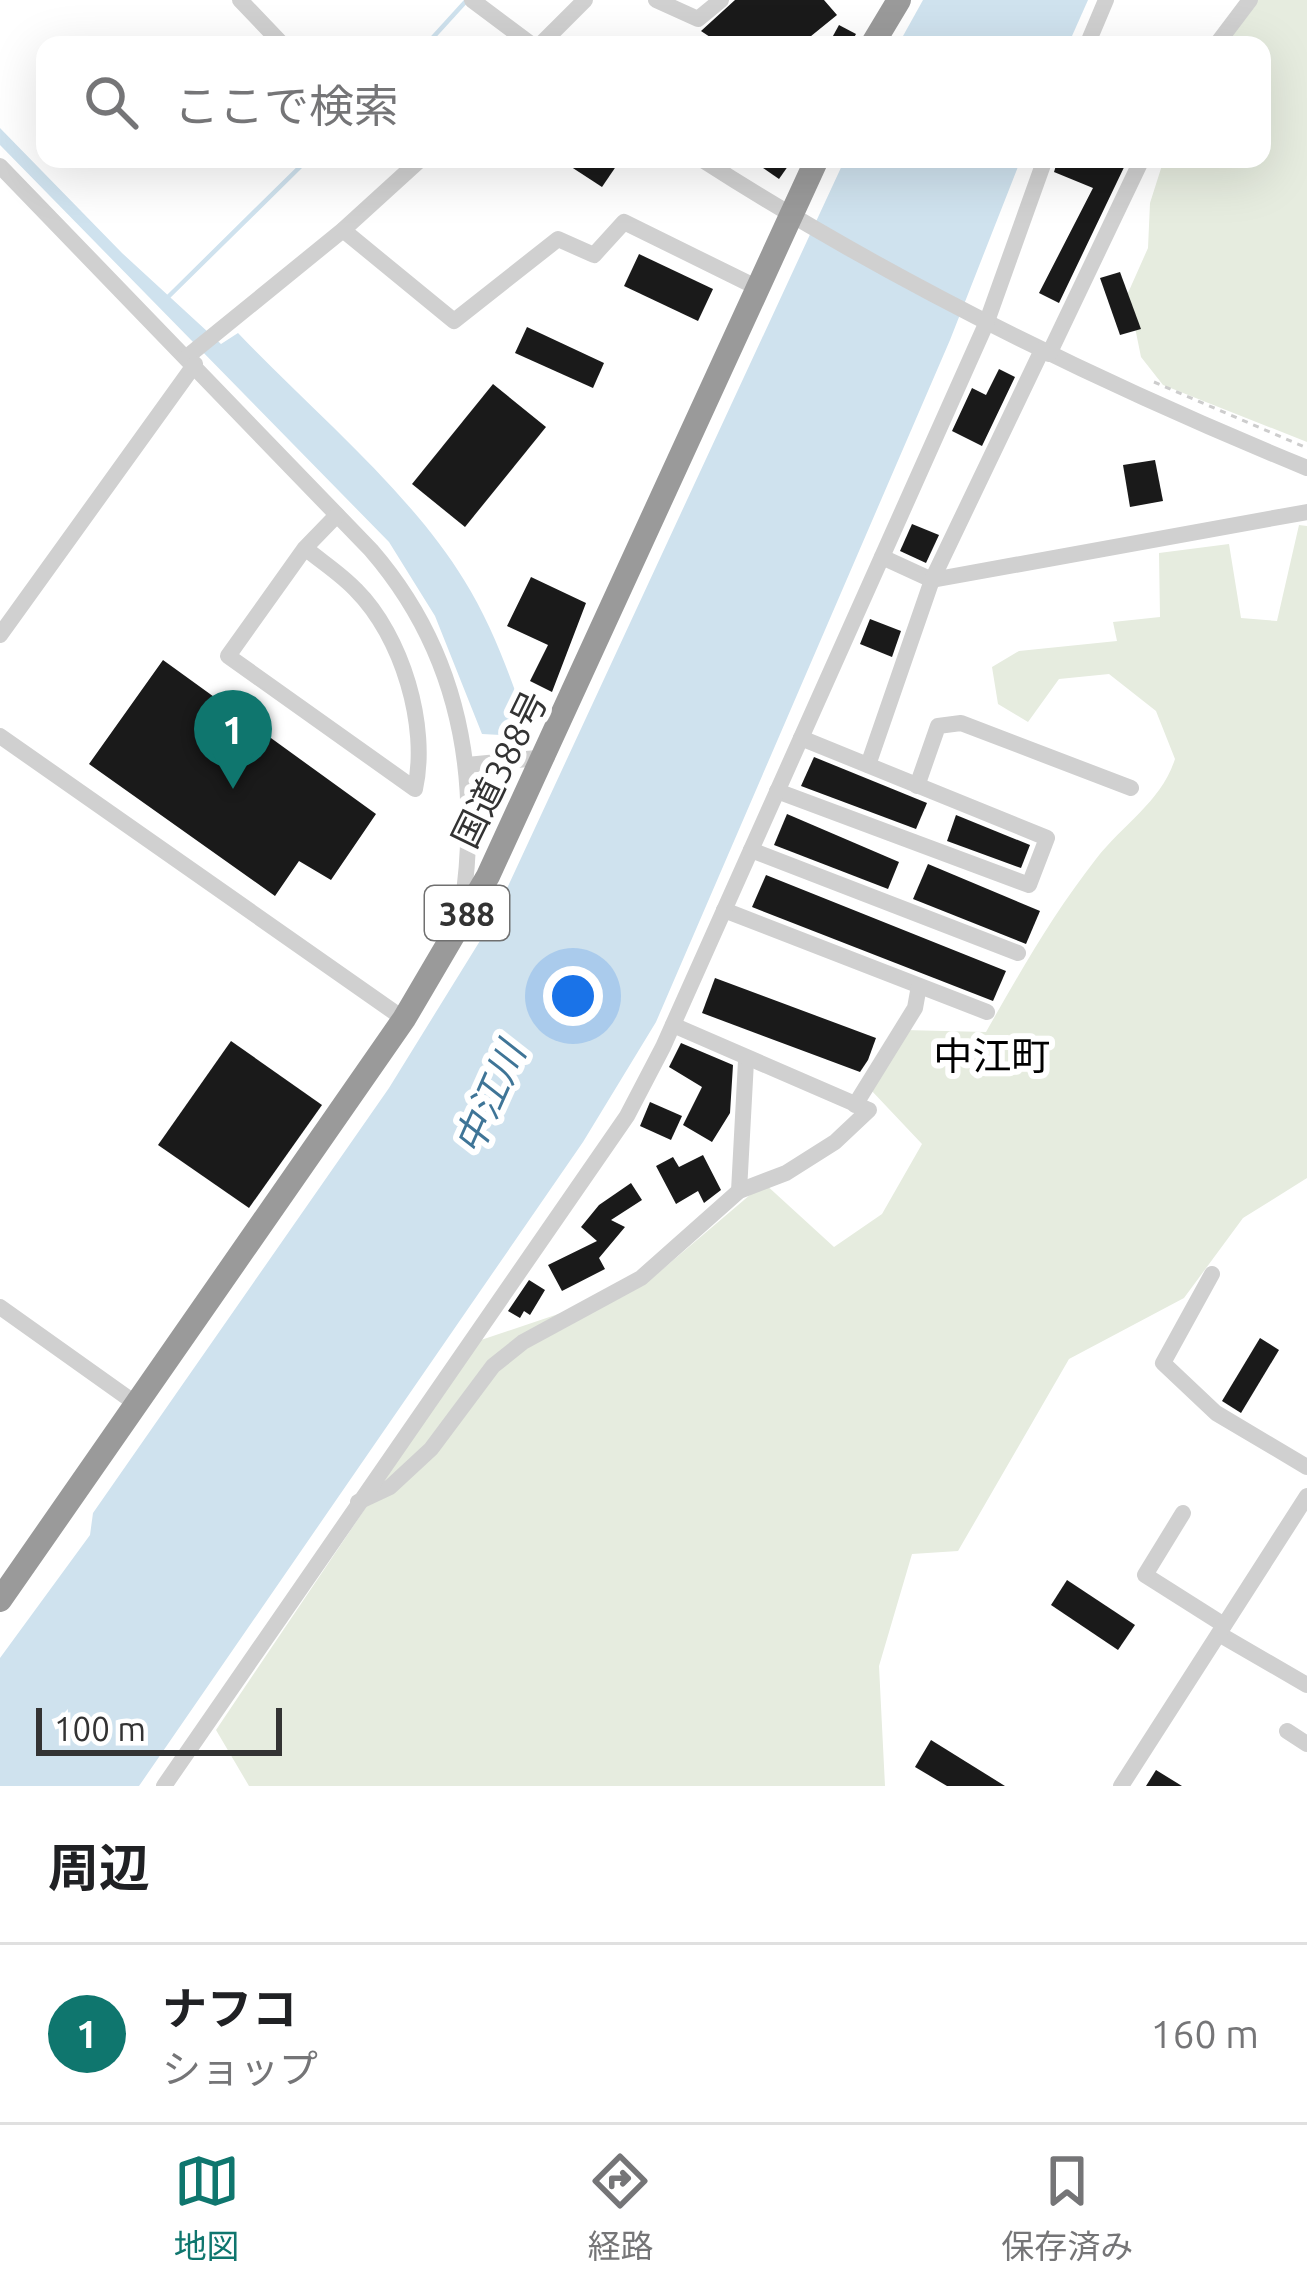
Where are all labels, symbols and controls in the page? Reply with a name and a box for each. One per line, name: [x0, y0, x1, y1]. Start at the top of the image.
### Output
search box: [36, 36, 1271, 168]
icon: search: [78, 69, 144, 135]
text: ここで検索: [174, 80, 399, 131]
street label: 国道388号: [444, 684, 554, 854]
pin: 1: [194, 690, 272, 789]
road number: 388: [425, 886, 509, 940]
your location: [543, 966, 603, 1026]
water label: 中江川: [446, 1032, 534, 1160]
district label: 中江町: [933, 1034, 1051, 1077]
scale bar: [36, 1702, 282, 1755]
text: 100 m: [54, 1710, 146, 1747]
text: 周辺: [48, 1838, 150, 1896]
text: ナフコ: [162, 1983, 297, 2034]
text: 1: [76, 2012, 98, 2055]
text: 160 m: [1150, 2012, 1259, 2055]
text: ショップ: [162, 2047, 318, 2090]
tab: 地図: [174, 2148, 240, 2268]
tab: 経路: [587, 2148, 653, 2268]
tab: 保存済み: [1001, 2148, 1133, 2268]

